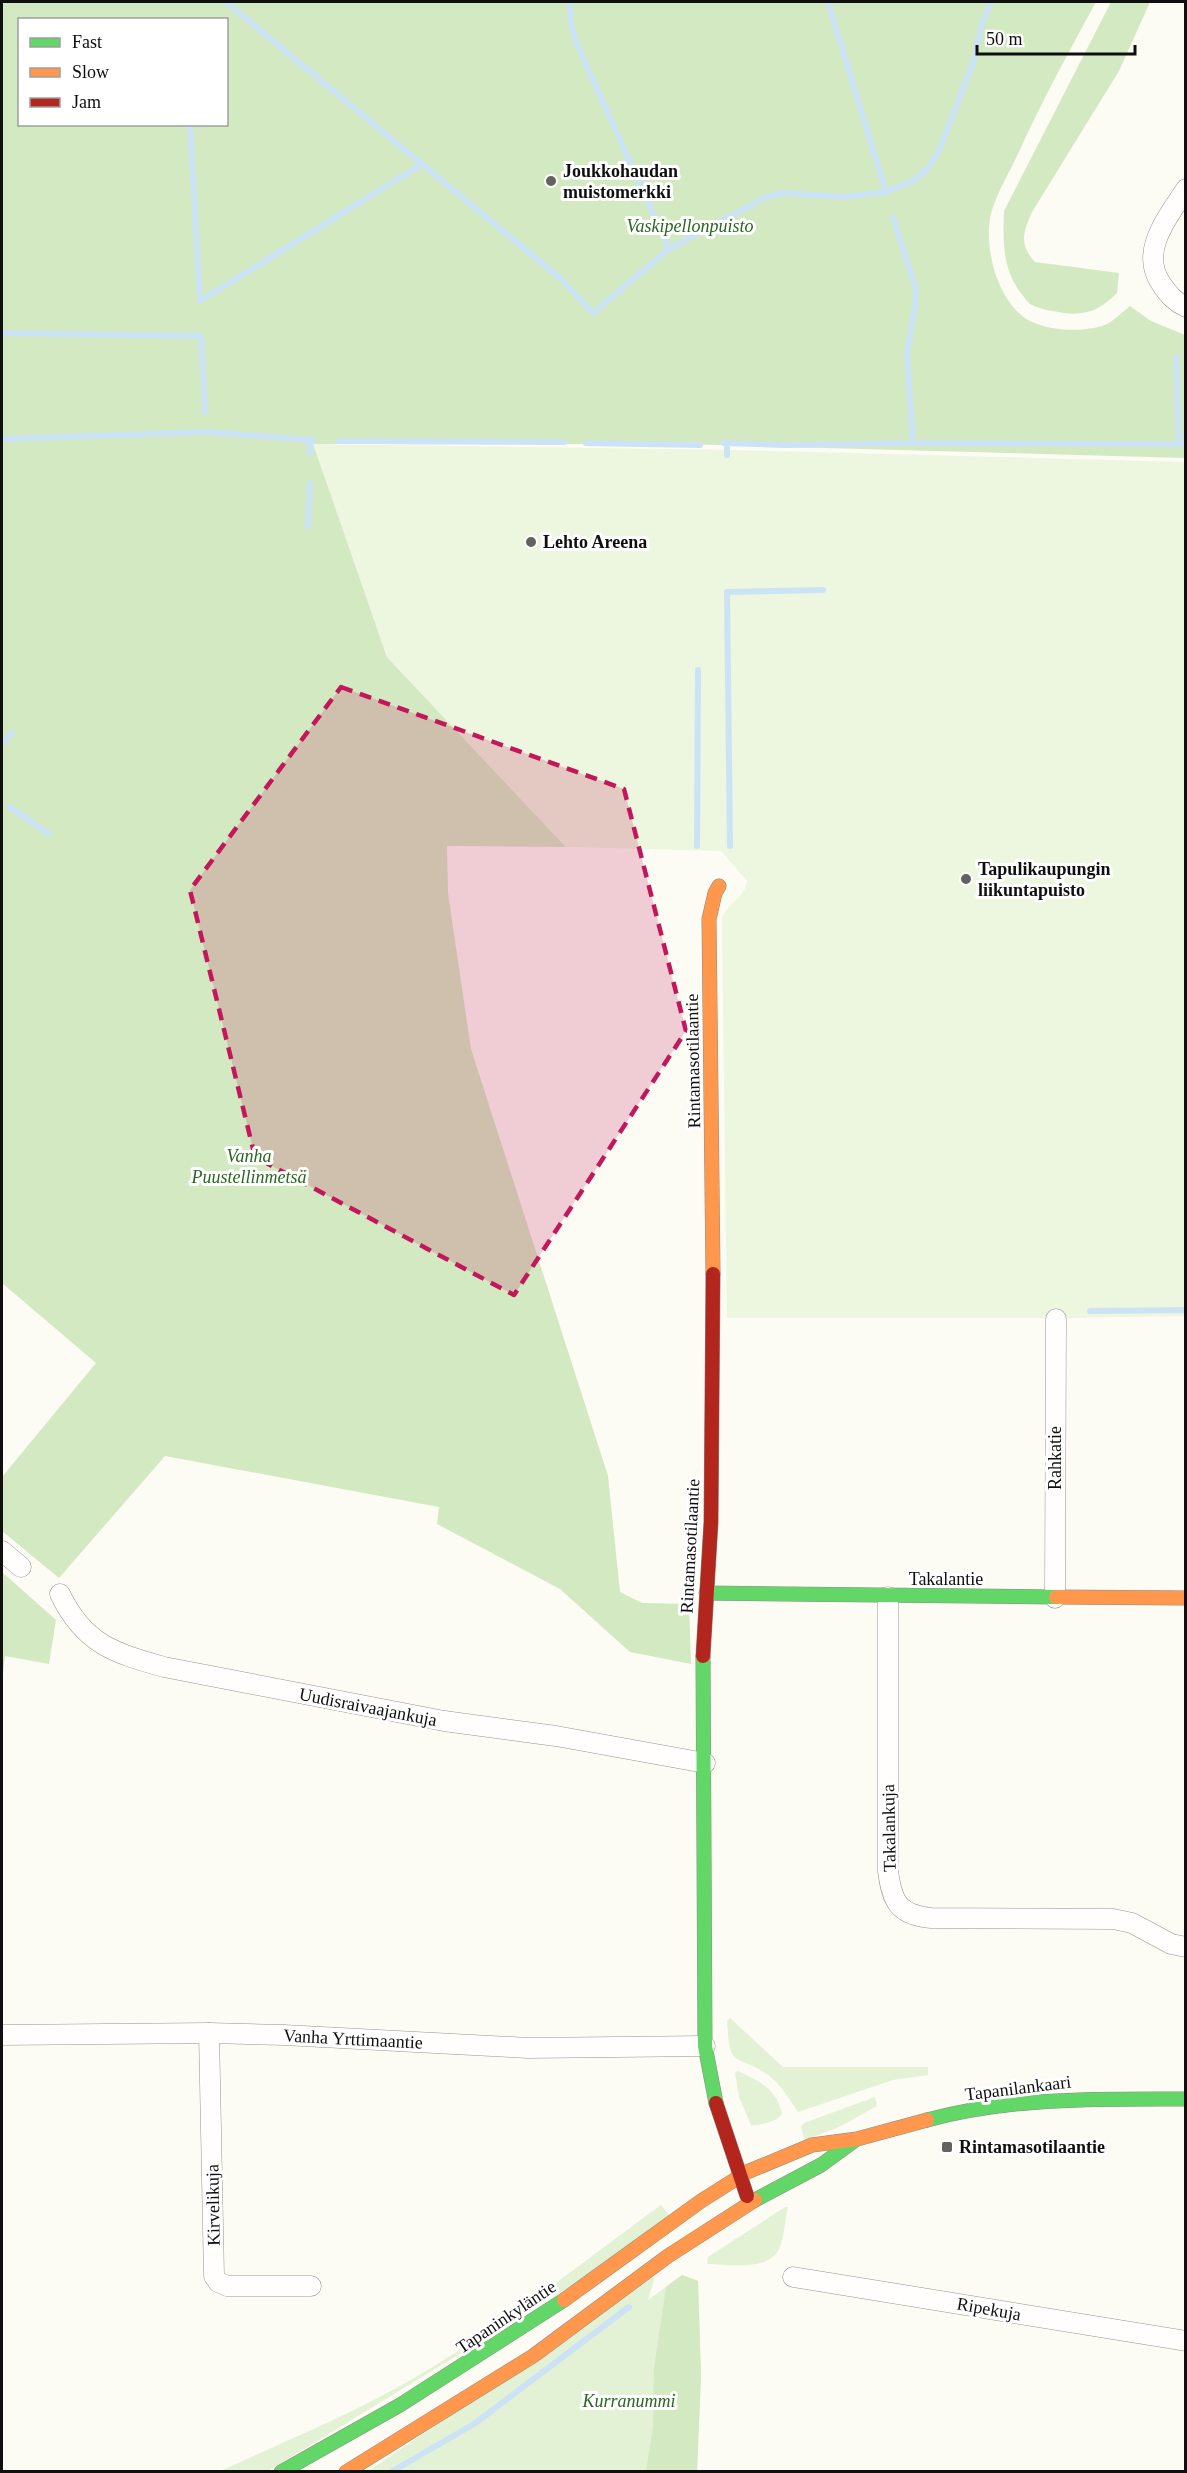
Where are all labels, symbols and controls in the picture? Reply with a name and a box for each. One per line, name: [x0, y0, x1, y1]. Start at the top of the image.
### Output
legend: [18, 18, 228, 126]
scale bar: [977, 18, 1134, 56]
text: 50 m: [986, 29, 1023, 49]
text: Fast: [72, 32, 102, 52]
text: Slow: [72, 62, 109, 82]
text: Jam: [72, 92, 101, 112]
place label: Joukkohaudan muistomerkki: [563, 161, 678, 202]
marker: Joukkohaudan muistomerkki: [544, 174, 558, 188]
park label: Vaskipellonpuisto: [627, 216, 754, 236]
place label: Lehto Areena: [543, 532, 647, 552]
marker: Lehto Areena: [524, 535, 538, 549]
place label: Tapulikaupungin liikuntapuisto: [978, 859, 1110, 900]
marker: Tapulikaupungin liikuntapuisto: [959, 872, 973, 886]
street label: Rintamasotilaantie: [682, 993, 704, 1129]
park label: Vanha Puustellinmetsä: [191, 1146, 307, 1187]
street label: Rahkatie: [1045, 1426, 1065, 1490]
street label: Rintamasotilaantie: [676, 1478, 704, 1614]
street label: Takalantie: [909, 1569, 983, 1589]
street label: Uudisraivaajankuja: [297, 1684, 439, 1730]
street label: Takalankuja: [878, 1784, 900, 1872]
street label: Vanha Yrttimaantie: [283, 2025, 423, 2053]
street label: Tapanilankaari: [964, 2072, 1072, 2104]
place label: Rintamasotilaantie: [959, 2137, 1105, 2157]
marker: Rintamasotilaantie: [940, 2140, 954, 2154]
street label: Kirvelikuja: [202, 2164, 224, 2246]
street label: Tapaninkyläntie: [452, 2276, 560, 2358]
street label: Ripekuja: [955, 2294, 1023, 2324]
park label: Kurranummi: [581, 2391, 676, 2411]

